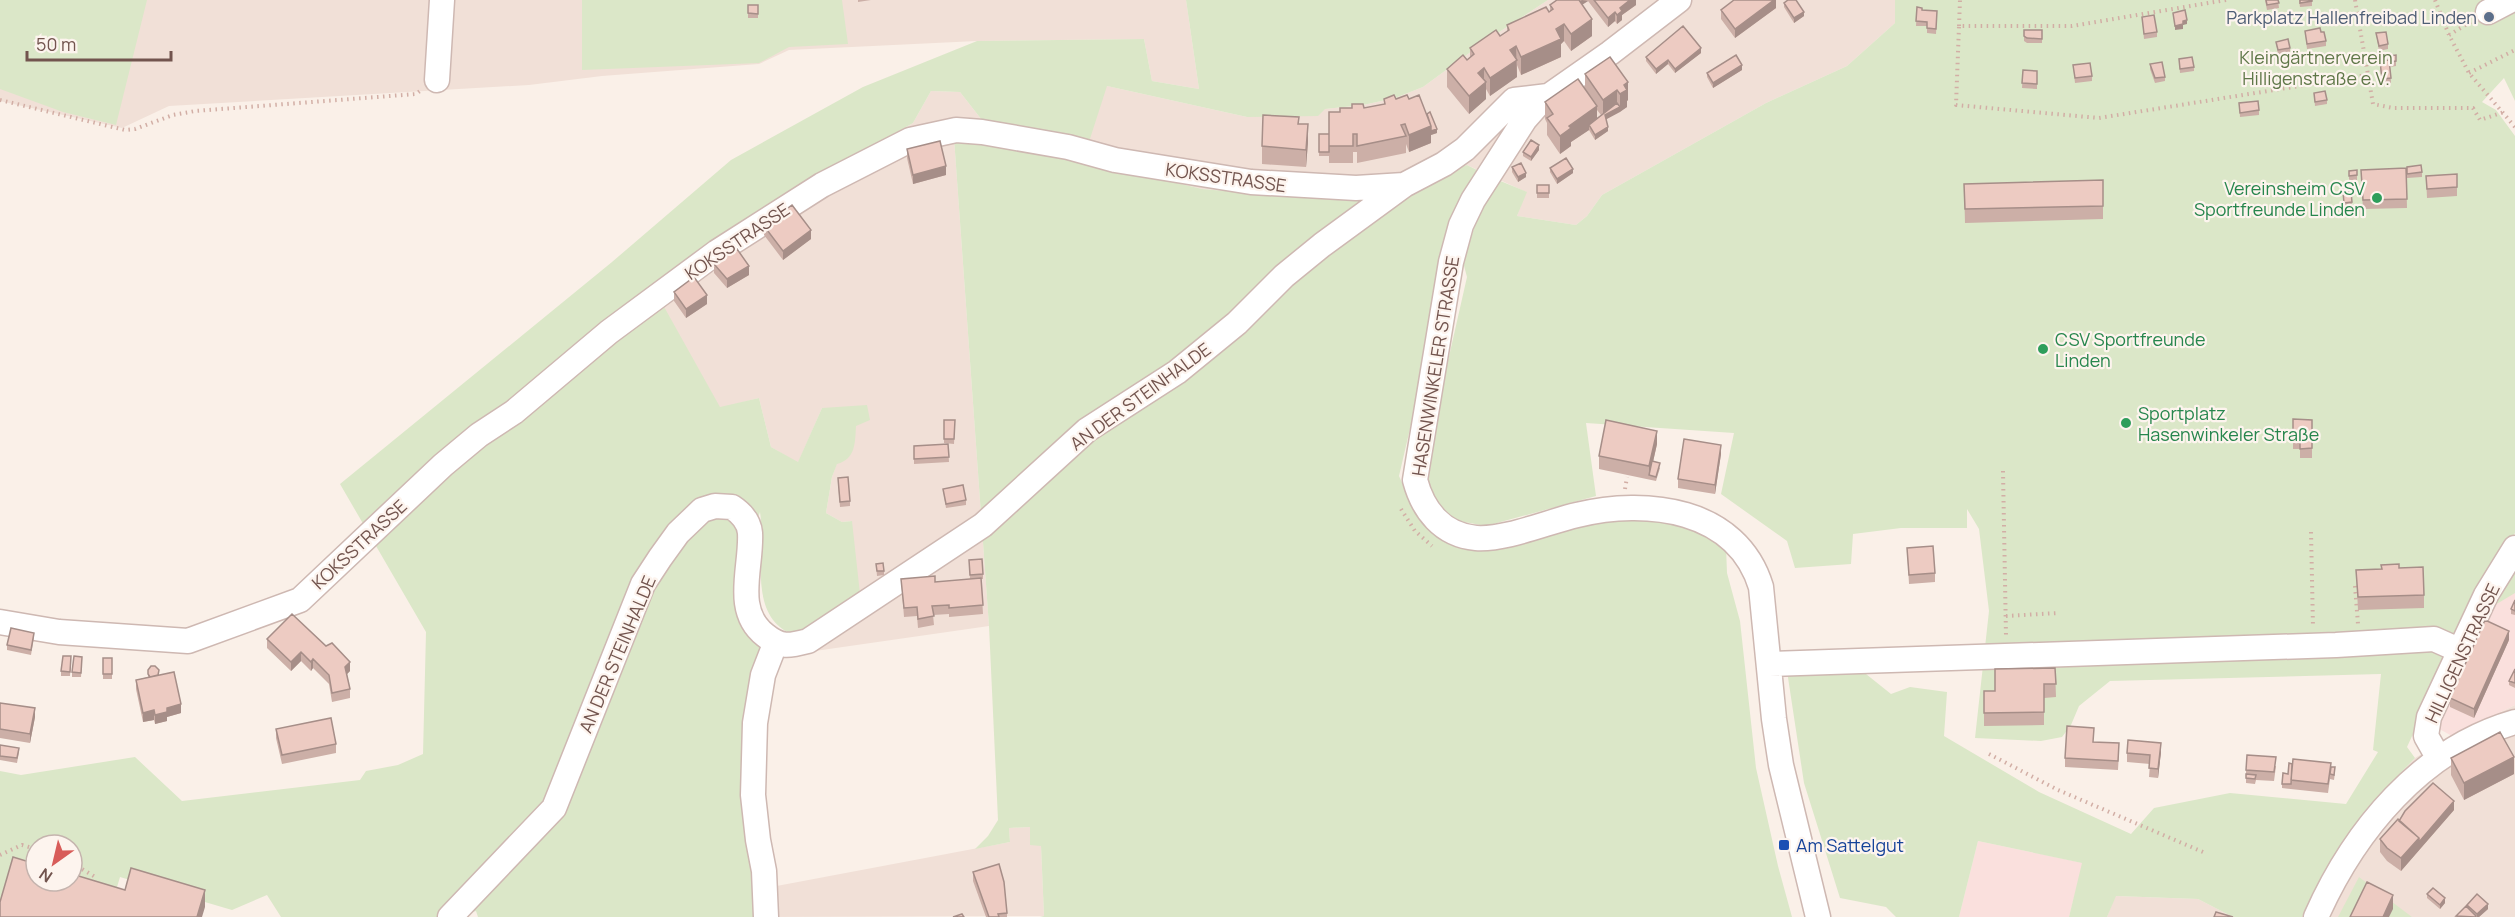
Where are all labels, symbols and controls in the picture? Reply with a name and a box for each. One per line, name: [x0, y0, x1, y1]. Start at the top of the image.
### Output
place label: Parkplatz Hallenfreibad Linden: [2226, 5, 2477, 29]
marker: Parkplatz Hallenfreibad Linden: [2482, 10, 2496, 24]
scale bar: [27, 24, 171, 62]
text: 50 m: [36, 32, 76, 56]
park label: Kleingärtnerverein Hilligenstraße e.V.: [2239, 45, 2393, 90]
street label: KOKSSTRASSE: [1164, 157, 1288, 197]
place label: Vereinsheim CSV Sportfreunde Linden: [2194, 176, 2365, 221]
marker: Vereinsheim CSV Sportfreunde Linden: [2370, 191, 2384, 205]
street label: KOKSSTRASSE: [680, 197, 794, 285]
street label: HASENWINKELER STRASSE: [1406, 254, 1464, 478]
place label: CSV Sportfreunde Linden: [2055, 327, 2205, 372]
street label: AN DER STEINHALDE: [1065, 337, 1215, 455]
marker: CSV Sportfreunde Linden: [2036, 342, 2050, 356]
place label: Sportplatz Hasenwinkeler Straße: [2138, 401, 2319, 446]
marker: Sportplatz Hasenwinkeler Straße: [2119, 416, 2133, 430]
street label: KOKSSTRASSE: [306, 494, 412, 594]
street label: AN DER STEINHALDE: [573, 572, 661, 736]
street label: HILLIGENSTRASSE: [2419, 579, 2505, 727]
north arrow: [24, 833, 84, 893]
place label: Am Sattelgut: [1796, 833, 1904, 857]
marker: Am Sattelgut: [1777, 838, 1791, 852]
text: N: [35, 863, 57, 888]

